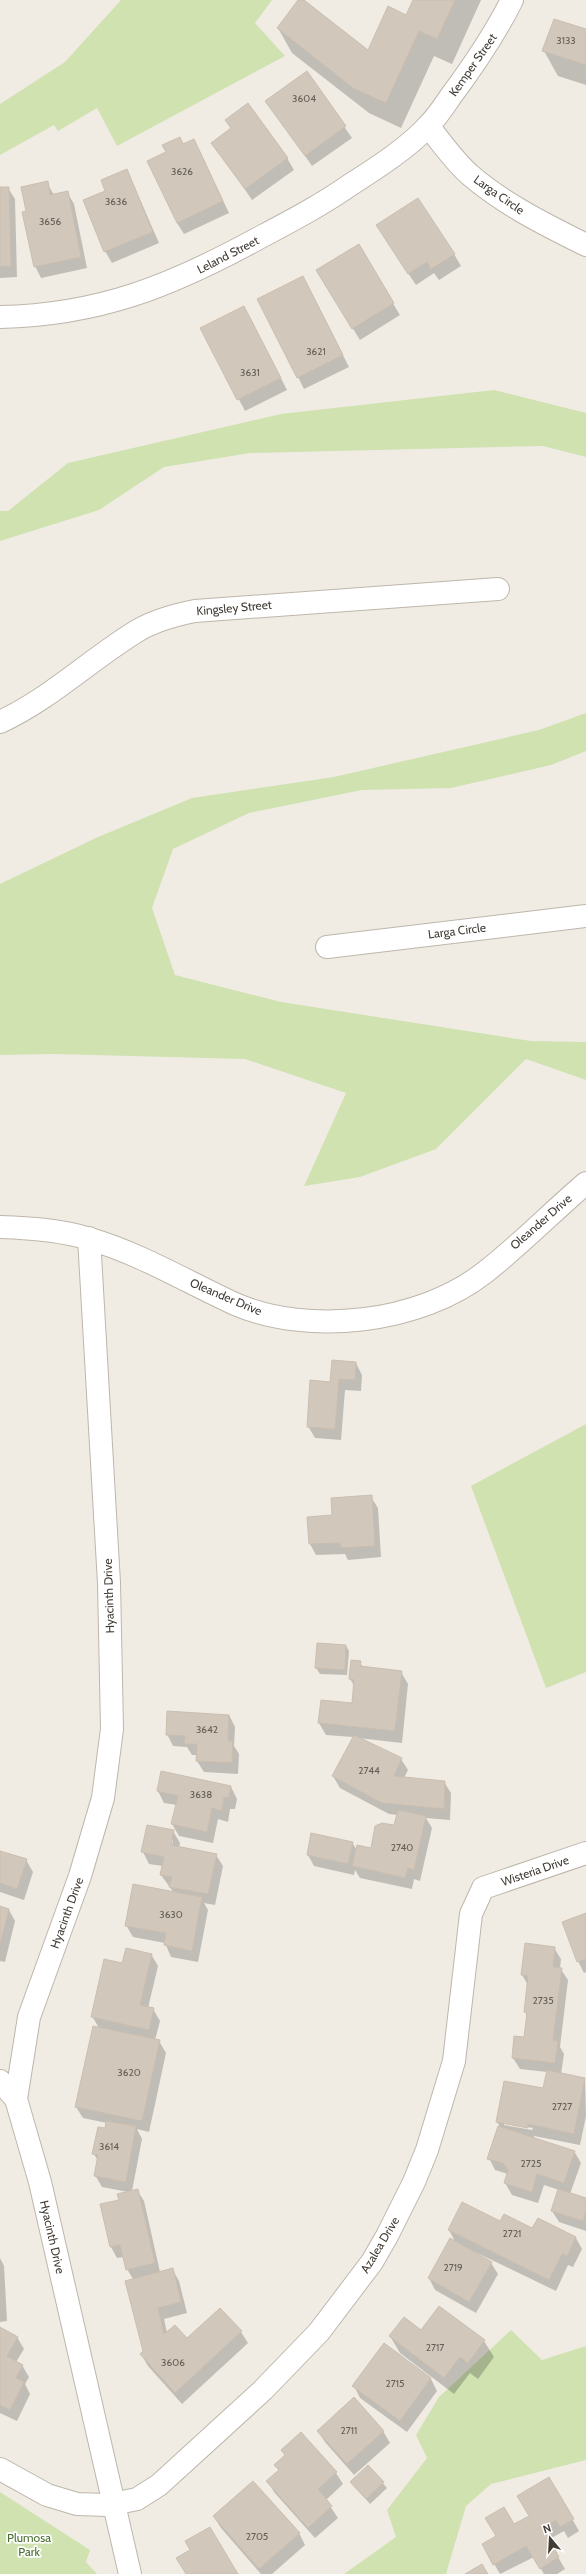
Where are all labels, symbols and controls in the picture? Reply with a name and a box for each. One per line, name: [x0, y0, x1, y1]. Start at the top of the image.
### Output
street label: Kemper Street: [445, 30, 500, 99]
house number: 3133: [556, 34, 576, 47]
house number: 3604: [292, 92, 316, 105]
house number: 3626: [171, 165, 193, 178]
street label: Larga Circle: [471, 172, 527, 217]
house number: 3636: [105, 195, 127, 208]
house number: 3656: [39, 215, 61, 228]
street label: Leland Street: [194, 233, 261, 277]
house number: 3621: [306, 345, 326, 358]
house number: 3631: [240, 366, 260, 379]
street label: Kingsley Street: [196, 597, 272, 618]
street label: Larga Circle: [427, 920, 487, 941]
street label: Oleander Drive: [507, 1191, 575, 1252]
street label: Oleander Drive: [188, 1275, 264, 1318]
street label: Hyacinth Drive: [100, 1558, 117, 1634]
house number: 3642: [196, 1723, 218, 1736]
house number: 2744: [358, 1764, 380, 1777]
house number: 3638: [190, 1788, 212, 1801]
house number: 2740: [391, 1841, 413, 1854]
street label: Wisteria Drive: [499, 1852, 571, 1889]
street label: Hyacinth Drive: [47, 1875, 86, 1951]
house number: 3630: [159, 1908, 183, 1921]
house number: 2735: [532, 1994, 554, 2007]
house number: 3620: [117, 2066, 141, 2079]
house number: 2727: [552, 2100, 572, 2113]
house number: 3614: [99, 2140, 119, 2153]
house number: 2725: [521, 2157, 541, 2170]
street label: Hyacinth Drive: [37, 2199, 68, 2275]
street label: Azalea Drive: [357, 2214, 402, 2276]
house number: 2721: [503, 2227, 521, 2240]
house number: 2719: [443, 2261, 463, 2274]
house number: 2717: [426, 2341, 444, 2354]
house number: 3606: [161, 2356, 185, 2369]
house number: 2715: [386, 2377, 404, 2390]
house number: 2711: [341, 2424, 357, 2437]
north arrow: [530, 2518, 570, 2558]
text: N: [541, 2521, 553, 2536]
park label: Plumosa Park: [7, 2530, 51, 2559]
house number: 2705: [246, 2530, 268, 2543]

